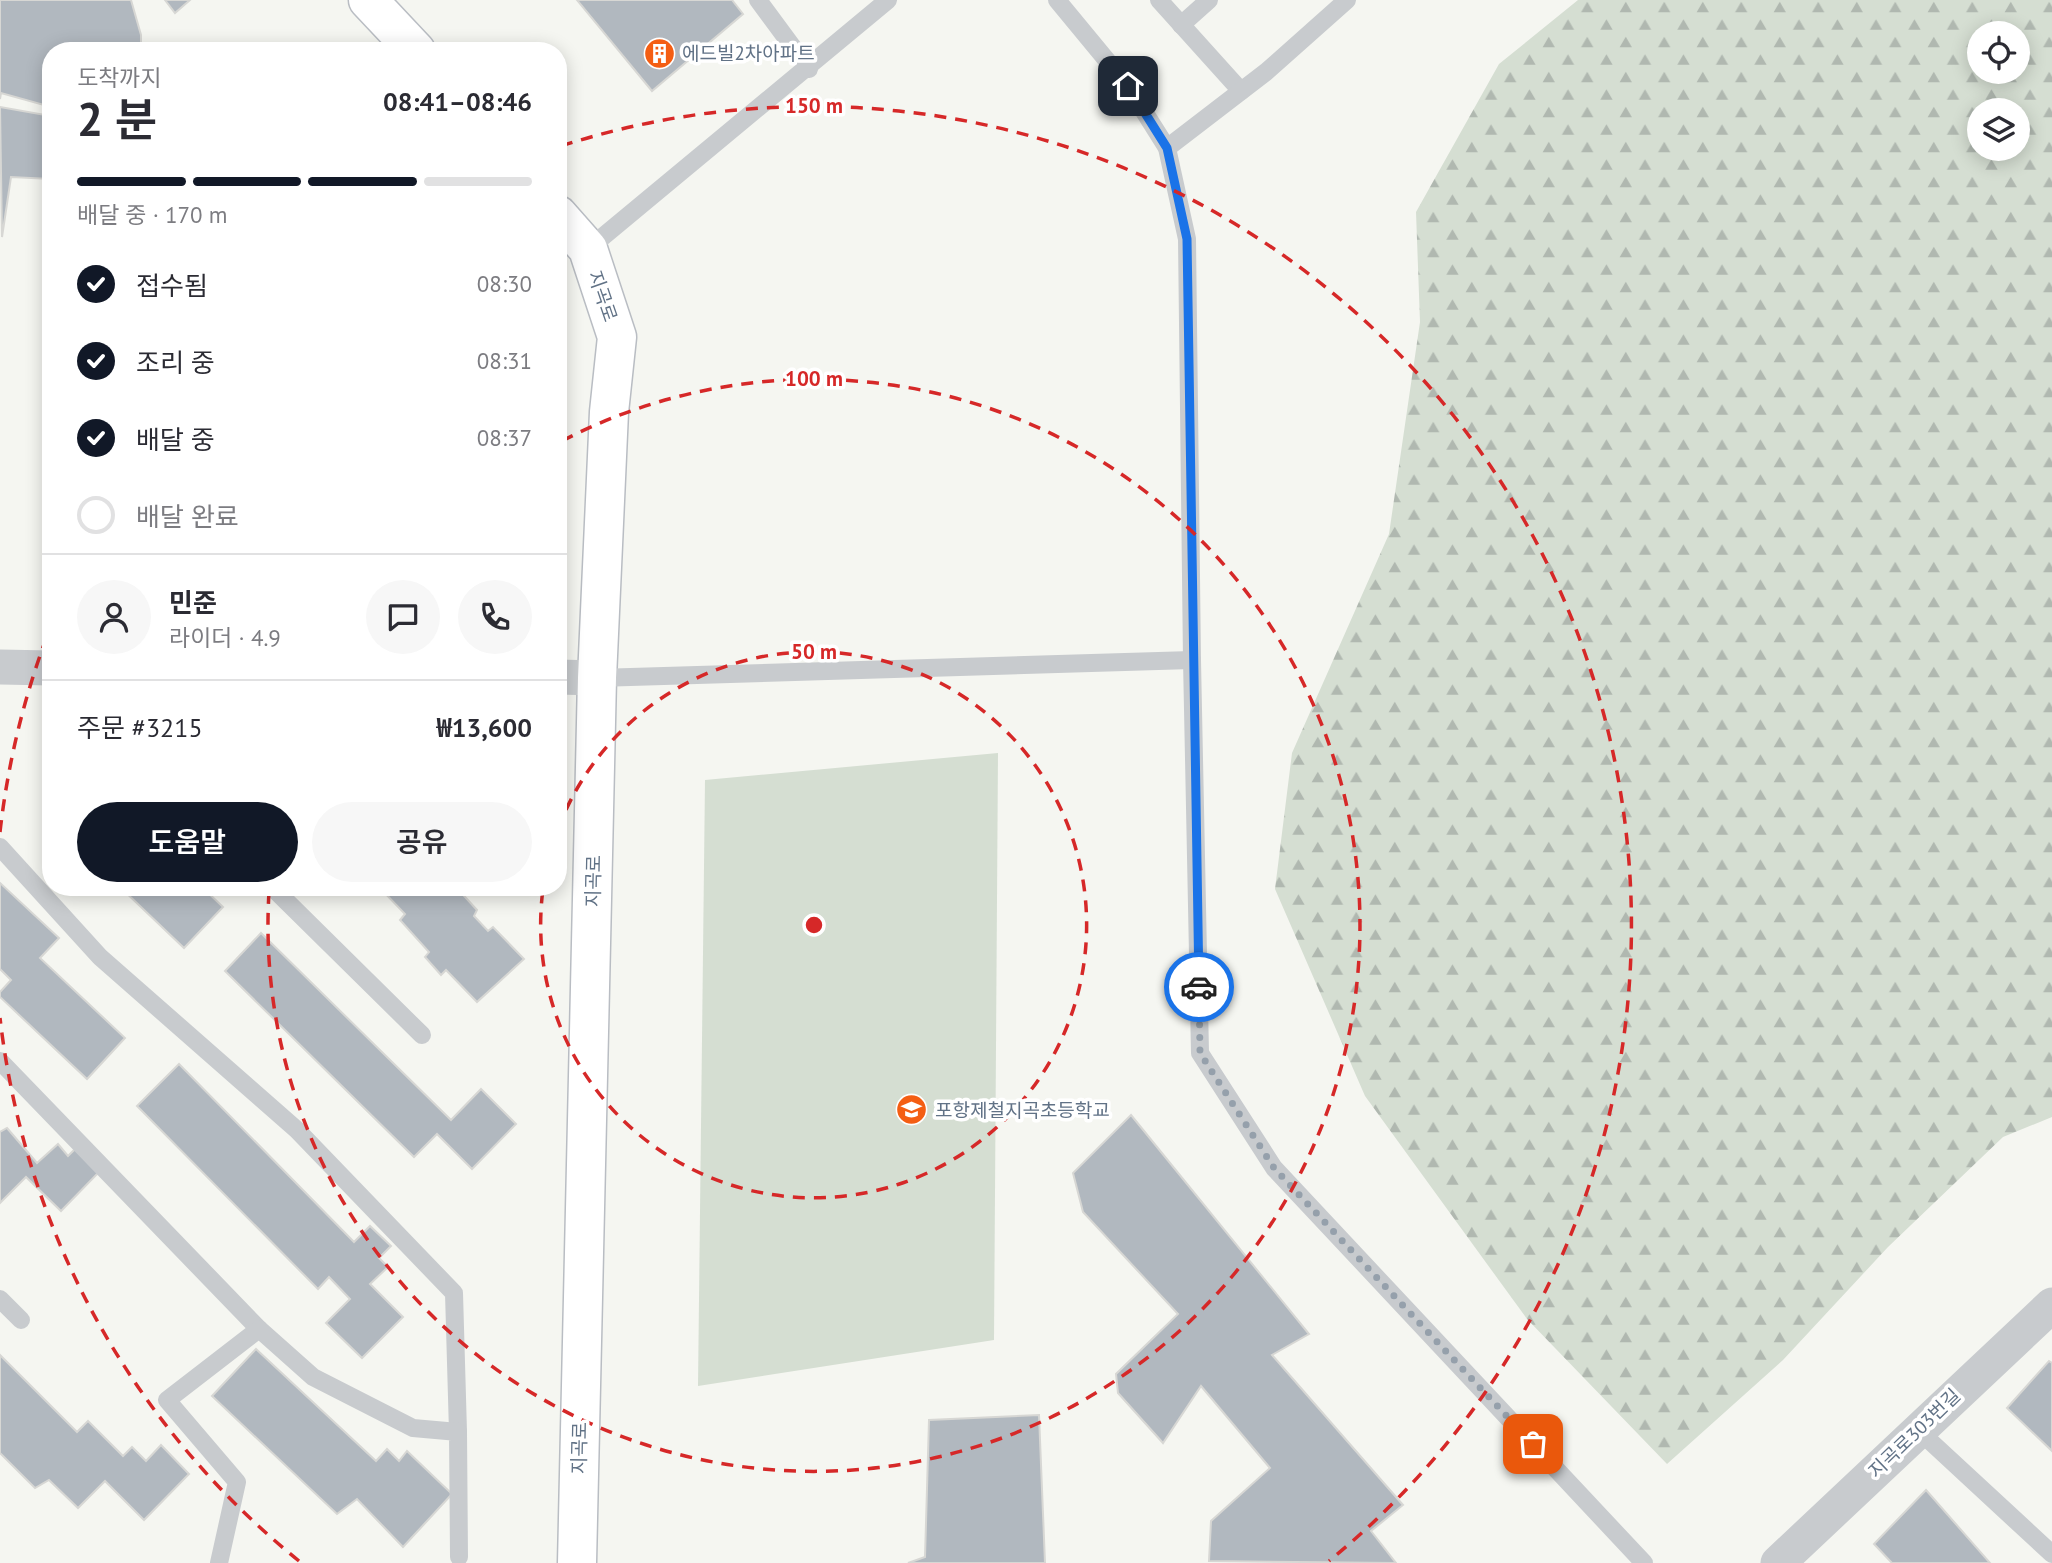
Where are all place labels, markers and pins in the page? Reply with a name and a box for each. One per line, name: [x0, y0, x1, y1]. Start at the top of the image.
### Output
building icon: 에드빌2차아파트: [642, 36, 676, 70]
place label: 에드빌2차아파트: [682, 41, 815, 65]
pin: [1098, 56, 1158, 116]
centre of rings: [802, 913, 826, 937]
school or university icon: 포항제철지곡초등학교: [895, 1093, 929, 1127]
place label: 포항제철지곡초등학교: [935, 1098, 1110, 1122]
pin: [1503, 1414, 1563, 1474]

